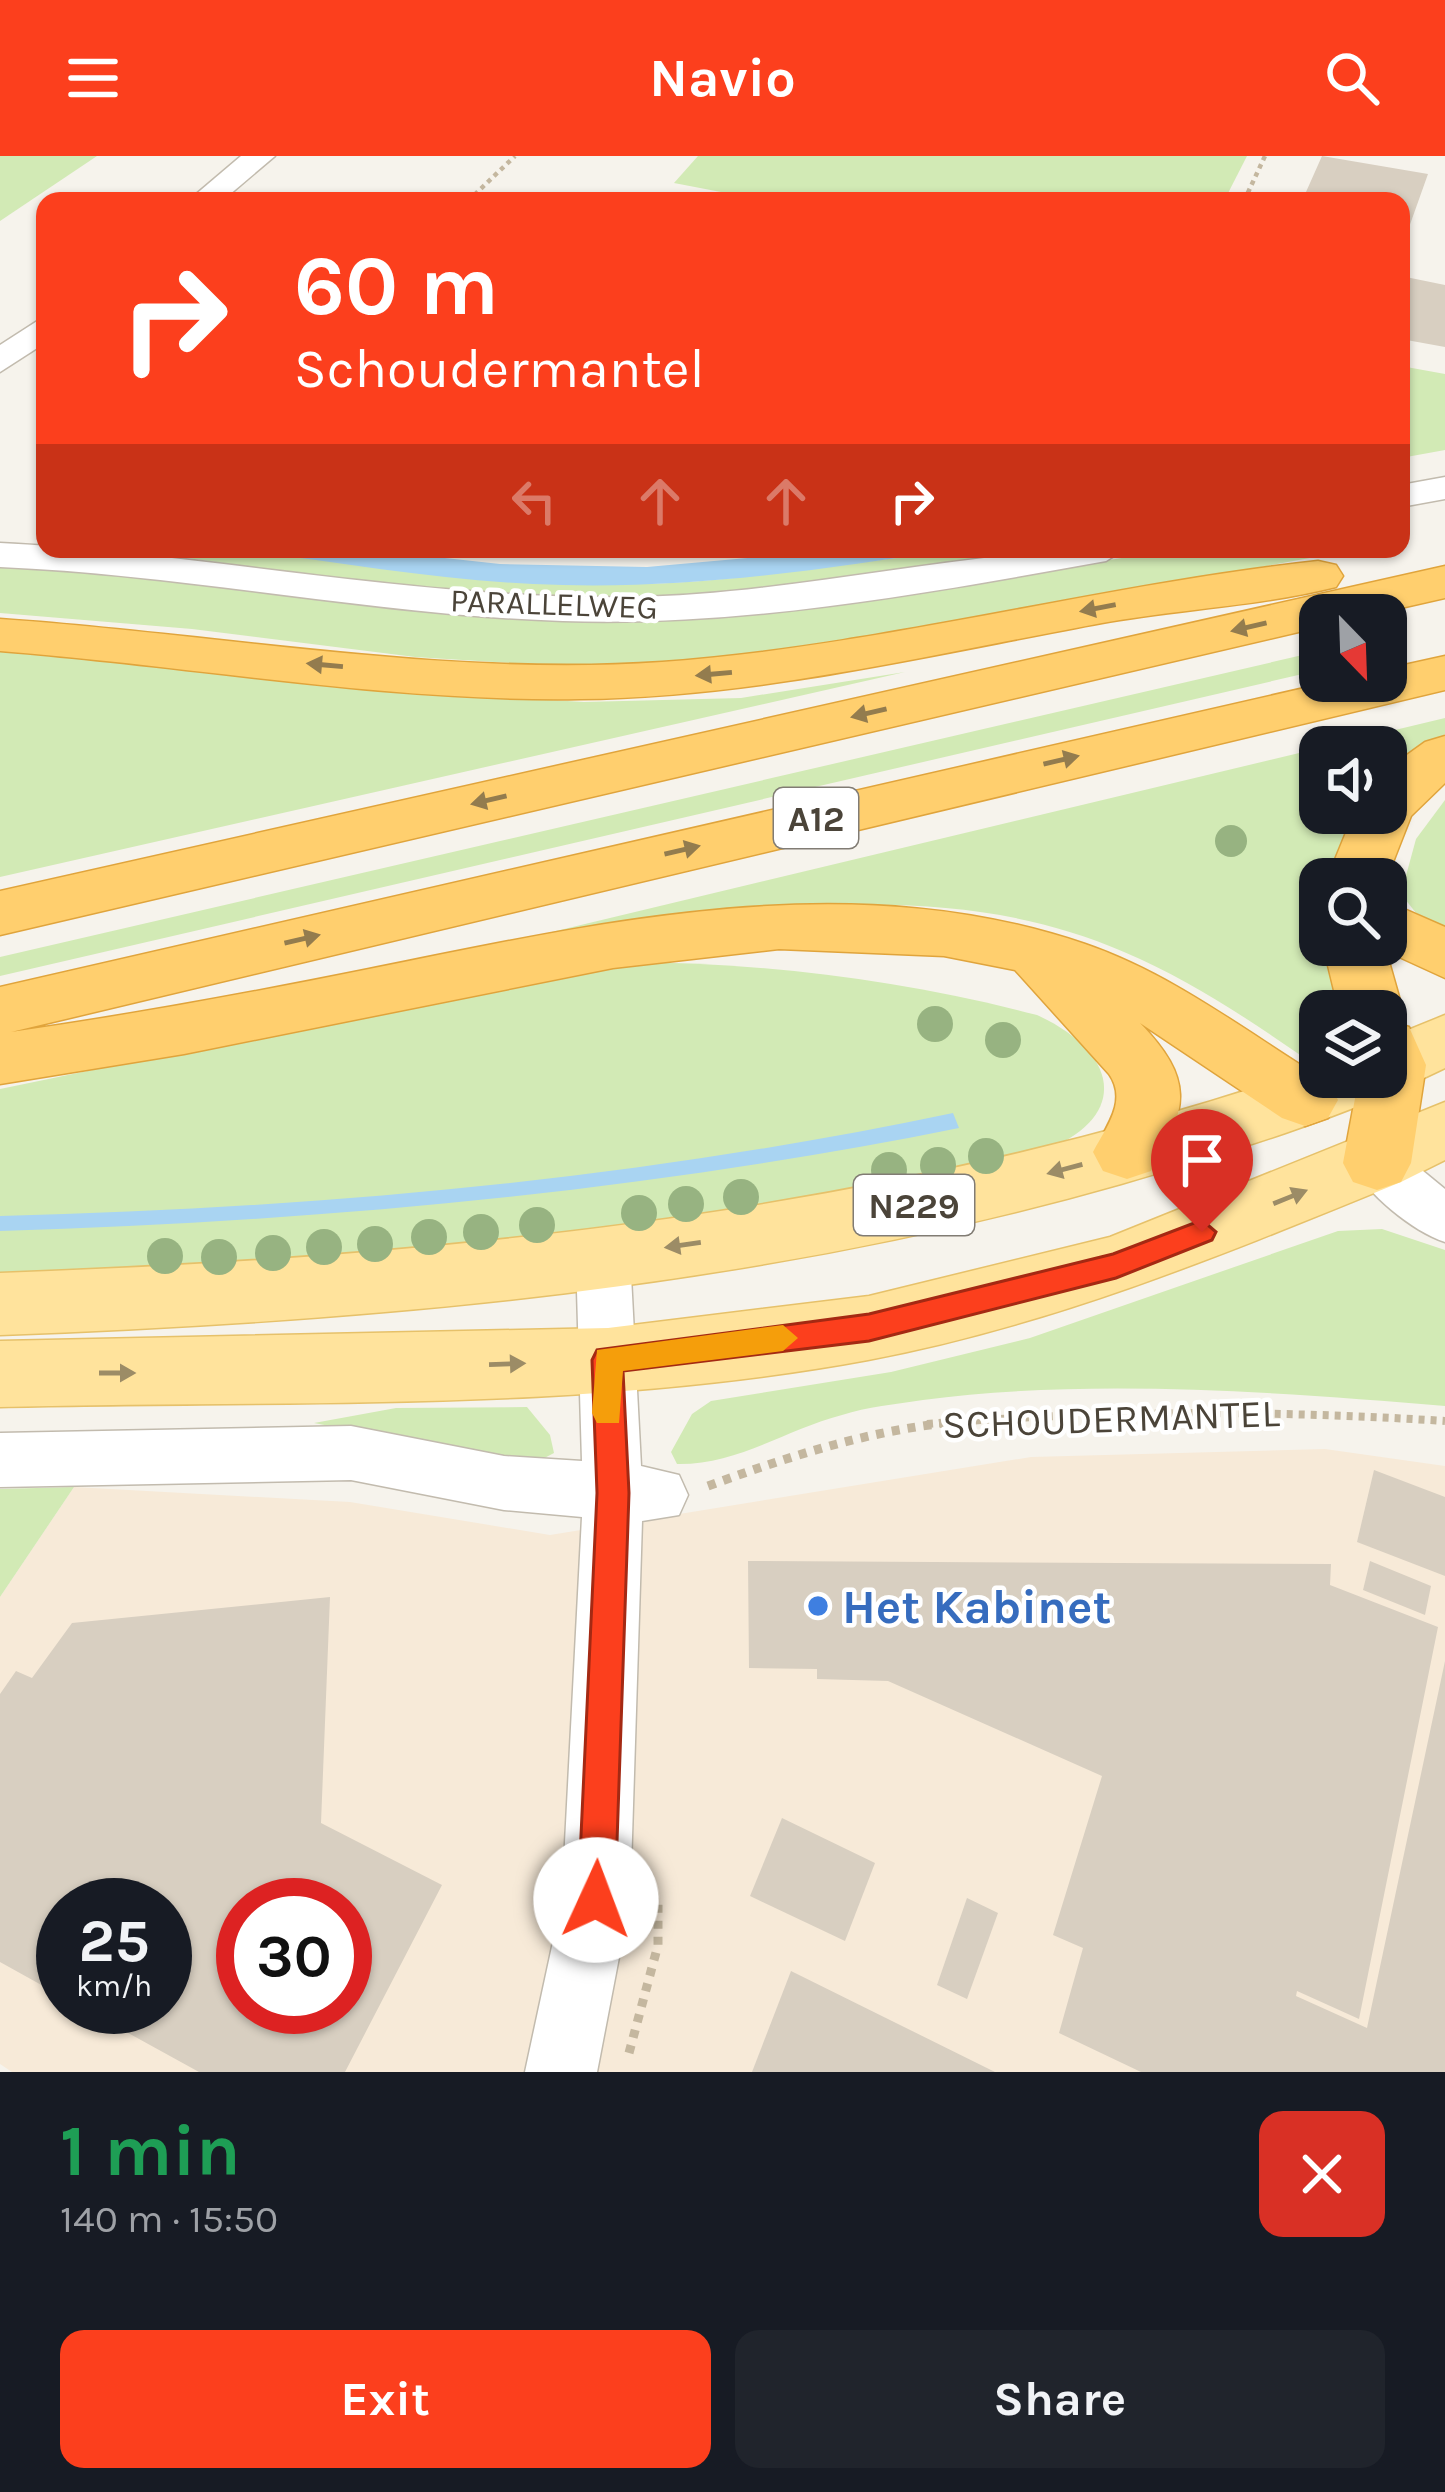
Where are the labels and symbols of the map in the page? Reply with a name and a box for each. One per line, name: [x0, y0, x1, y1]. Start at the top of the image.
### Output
street label: PARALLELWEG: [449, 581, 659, 627]
north arrow: [1299, 594, 1407, 702]
one-way arrow: [1079, 599, 1116, 618]
one-way arrow: [1230, 618, 1268, 637]
one-way arrow: [305, 655, 343, 674]
one-way arrow: [695, 665, 732, 684]
one-way arrow: [849, 705, 887, 724]
one-way arrow: [1043, 750, 1081, 769]
road number: A12: [774, 788, 858, 848]
one-way arrow: [469, 792, 507, 811]
one-way arrow: [663, 840, 700, 859]
one-way arrow: [284, 929, 321, 948]
pin: [1151, 1109, 1253, 1232]
one-way arrow: [1046, 1160, 1083, 1179]
road number: N229: [854, 1175, 974, 1235]
one-way arrow: [1272, 1187, 1308, 1206]
one-way arrow: [664, 1236, 701, 1255]
one-way arrow: [489, 1354, 527, 1373]
one-way arrow: [99, 1363, 137, 1383]
street label: SCHOUDERMANTEL: [942, 1390, 1281, 1448]
place label: Het Kabinet: [842, 1579, 1111, 1635]
marker: Het Kabinet: [805, 1593, 831, 1619]
position arrow: [533, 1837, 659, 1963]
speed limit sign: 30: [216, 1878, 372, 2034]

